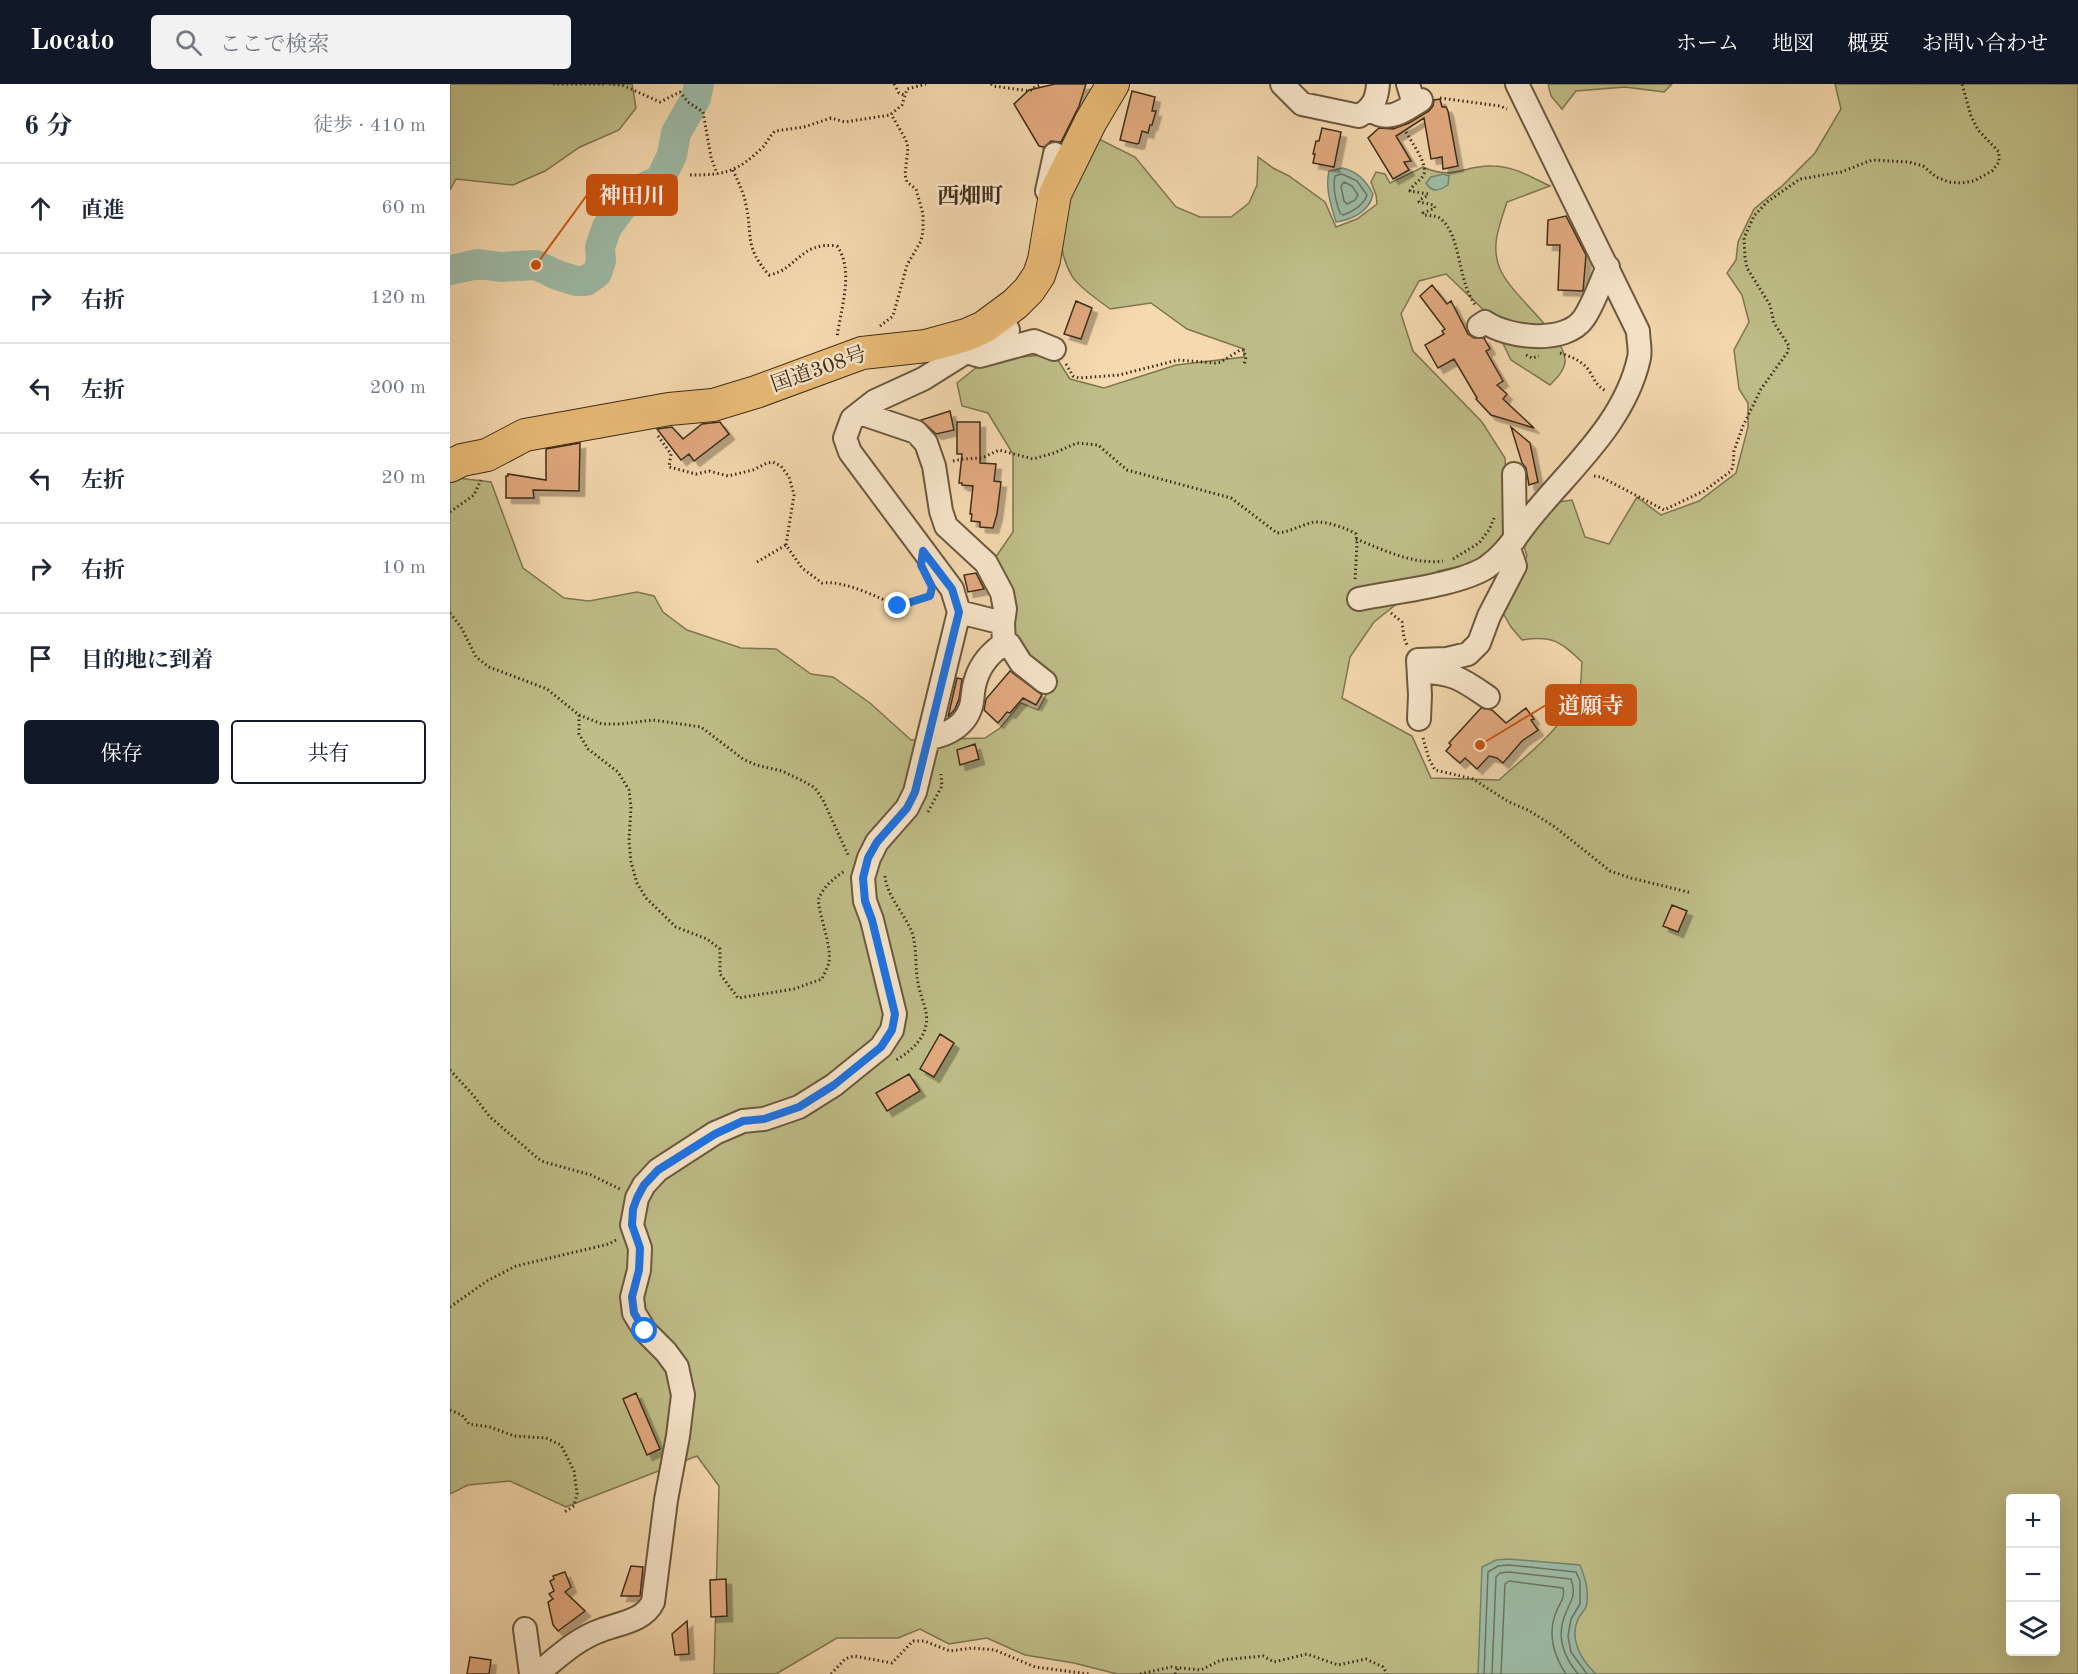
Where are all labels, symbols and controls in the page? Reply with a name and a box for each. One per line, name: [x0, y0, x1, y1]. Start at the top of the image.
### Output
search box: [151, 15, 571, 69]
icon: search: [172, 26, 205, 59]
text: Locato: [30, 28, 115, 56]
text: ここで検索: [220, 34, 330, 56]
text: ホーム: [1676, 34, 1739, 55]
text: 地図: [1772, 34, 1814, 55]
text: 概要: [1847, 34, 1889, 55]
text: お問い合わせ: [1922, 34, 2048, 55]
text: 6 分: [24, 114, 72, 140]
text: 徒歩 · 410 m: [313, 116, 426, 136]
callout: 神田川: [587, 175, 677, 215]
text: 神田川: [599, 184, 665, 208]
district label: 西畑町: [937, 184, 1003, 208]
icon: ahead: [24, 192, 57, 225]
text: 60 m: [381, 198, 426, 218]
text: 直進: [81, 200, 125, 222]
icon: right: [24, 282, 57, 315]
text: 120 m: [370, 288, 426, 308]
text: 右折: [81, 290, 125, 312]
street label: 国道308号: [768, 342, 869, 396]
icon: left: [24, 372, 57, 405]
text: 200 m: [370, 378, 426, 398]
text: 左折: [81, 380, 125, 402]
icon: left: [24, 462, 57, 495]
text: 20 m: [381, 468, 426, 488]
text: 左折: [81, 470, 125, 492]
icon: right: [24, 552, 57, 585]
text: 10 m: [381, 558, 426, 578]
text: 右折: [81, 560, 125, 582]
route end: [884, 592, 910, 618]
icon: arrive: [24, 642, 57, 675]
text: 目的地に到着: [81, 650, 213, 672]
callout: 道願寺: [1546, 685, 1636, 725]
text: 道願寺: [1558, 694, 1624, 718]
button: 保存: [24, 720, 219, 784]
button: 共有: [231, 720, 426, 784]
route start: [631, 1317, 657, 1343]
map controls: [2006, 1494, 2060, 1656]
button: +: [2006, 1494, 2060, 1548]
button: −: [2006, 1548, 2060, 1602]
button: layers: [2006, 1602, 2060, 1656]

